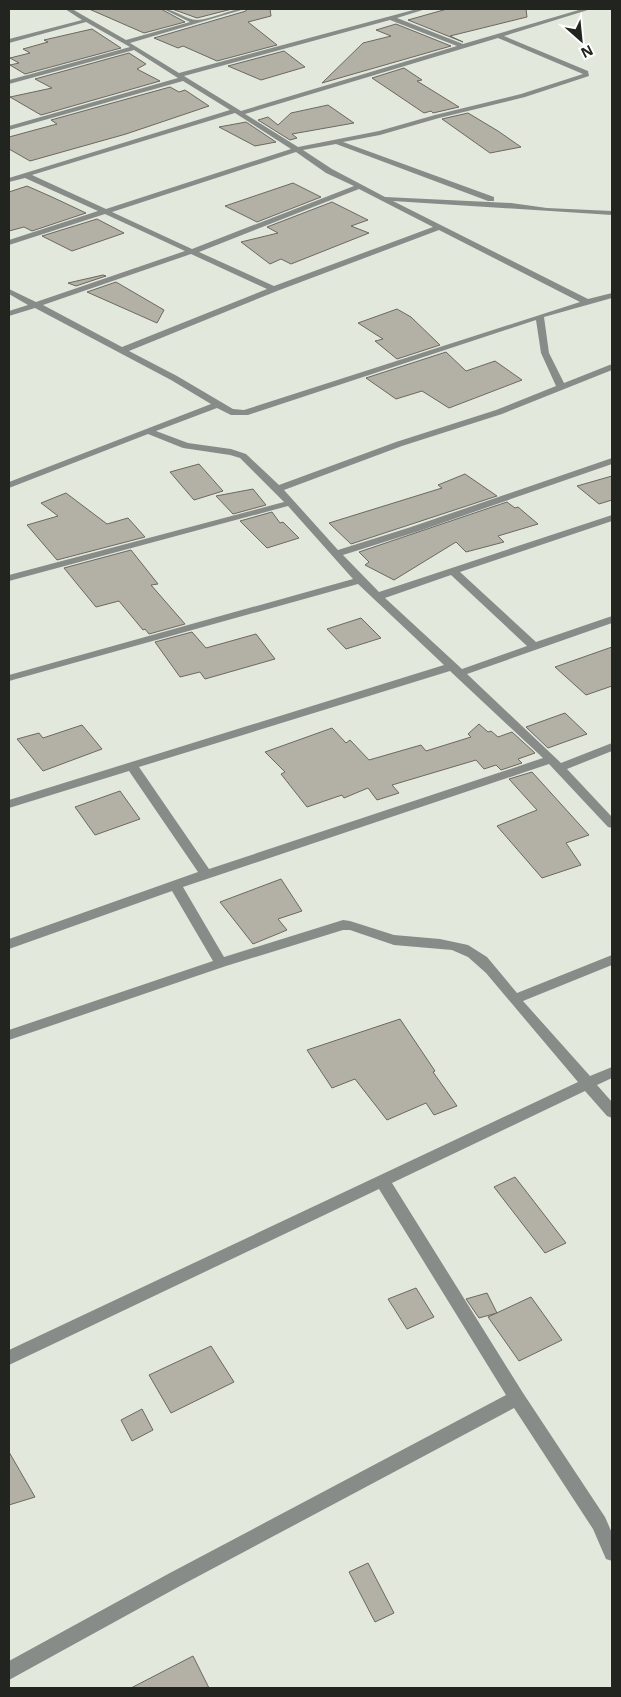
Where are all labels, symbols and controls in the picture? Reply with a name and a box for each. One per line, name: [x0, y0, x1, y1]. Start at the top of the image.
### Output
north arrow: [556, 15, 606, 65]
text: N: [578, 41, 597, 63]

